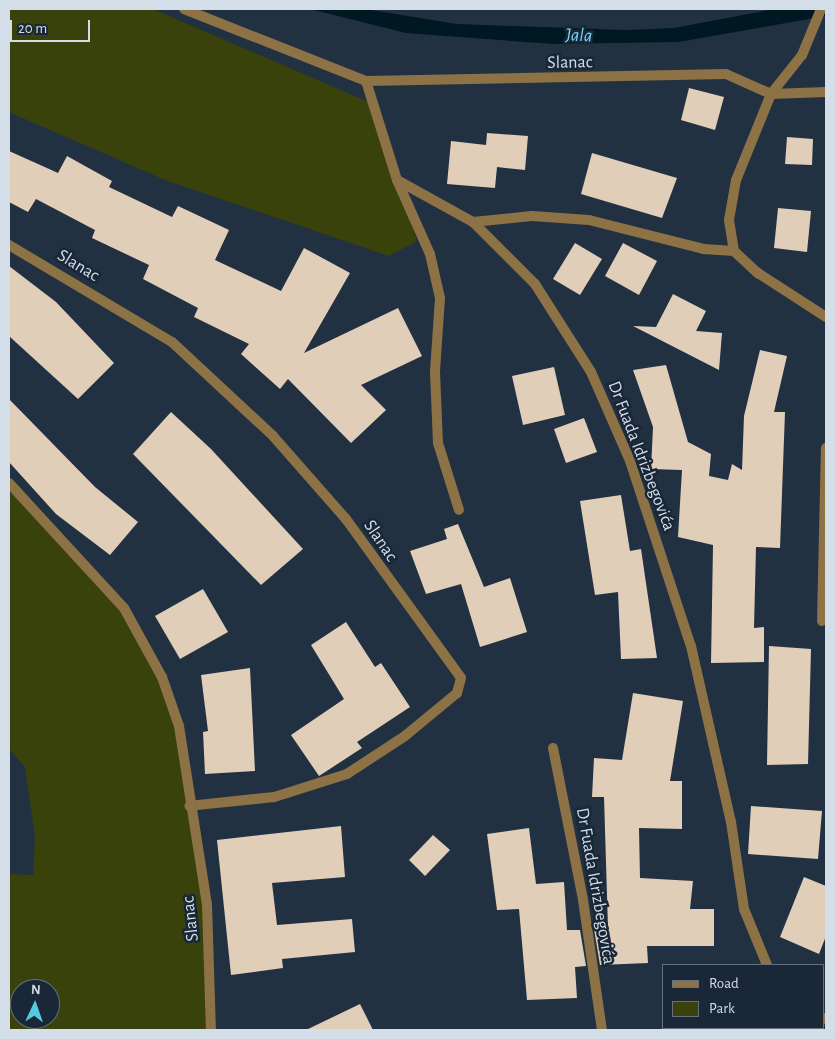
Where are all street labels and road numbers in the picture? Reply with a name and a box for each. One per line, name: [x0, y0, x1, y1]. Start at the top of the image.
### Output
street label: Slanac: [547, 52, 593, 74]
street label: Slanac: [53, 245, 103, 287]
street label: Dr Fuada Idrizbegovića: [602, 378, 680, 534]
street label: Slanac: [358, 516, 402, 566]
street label: Dr Fuada Idrizbegovića: [571, 806, 619, 966]
street label: Slanac: [178, 895, 204, 943]

